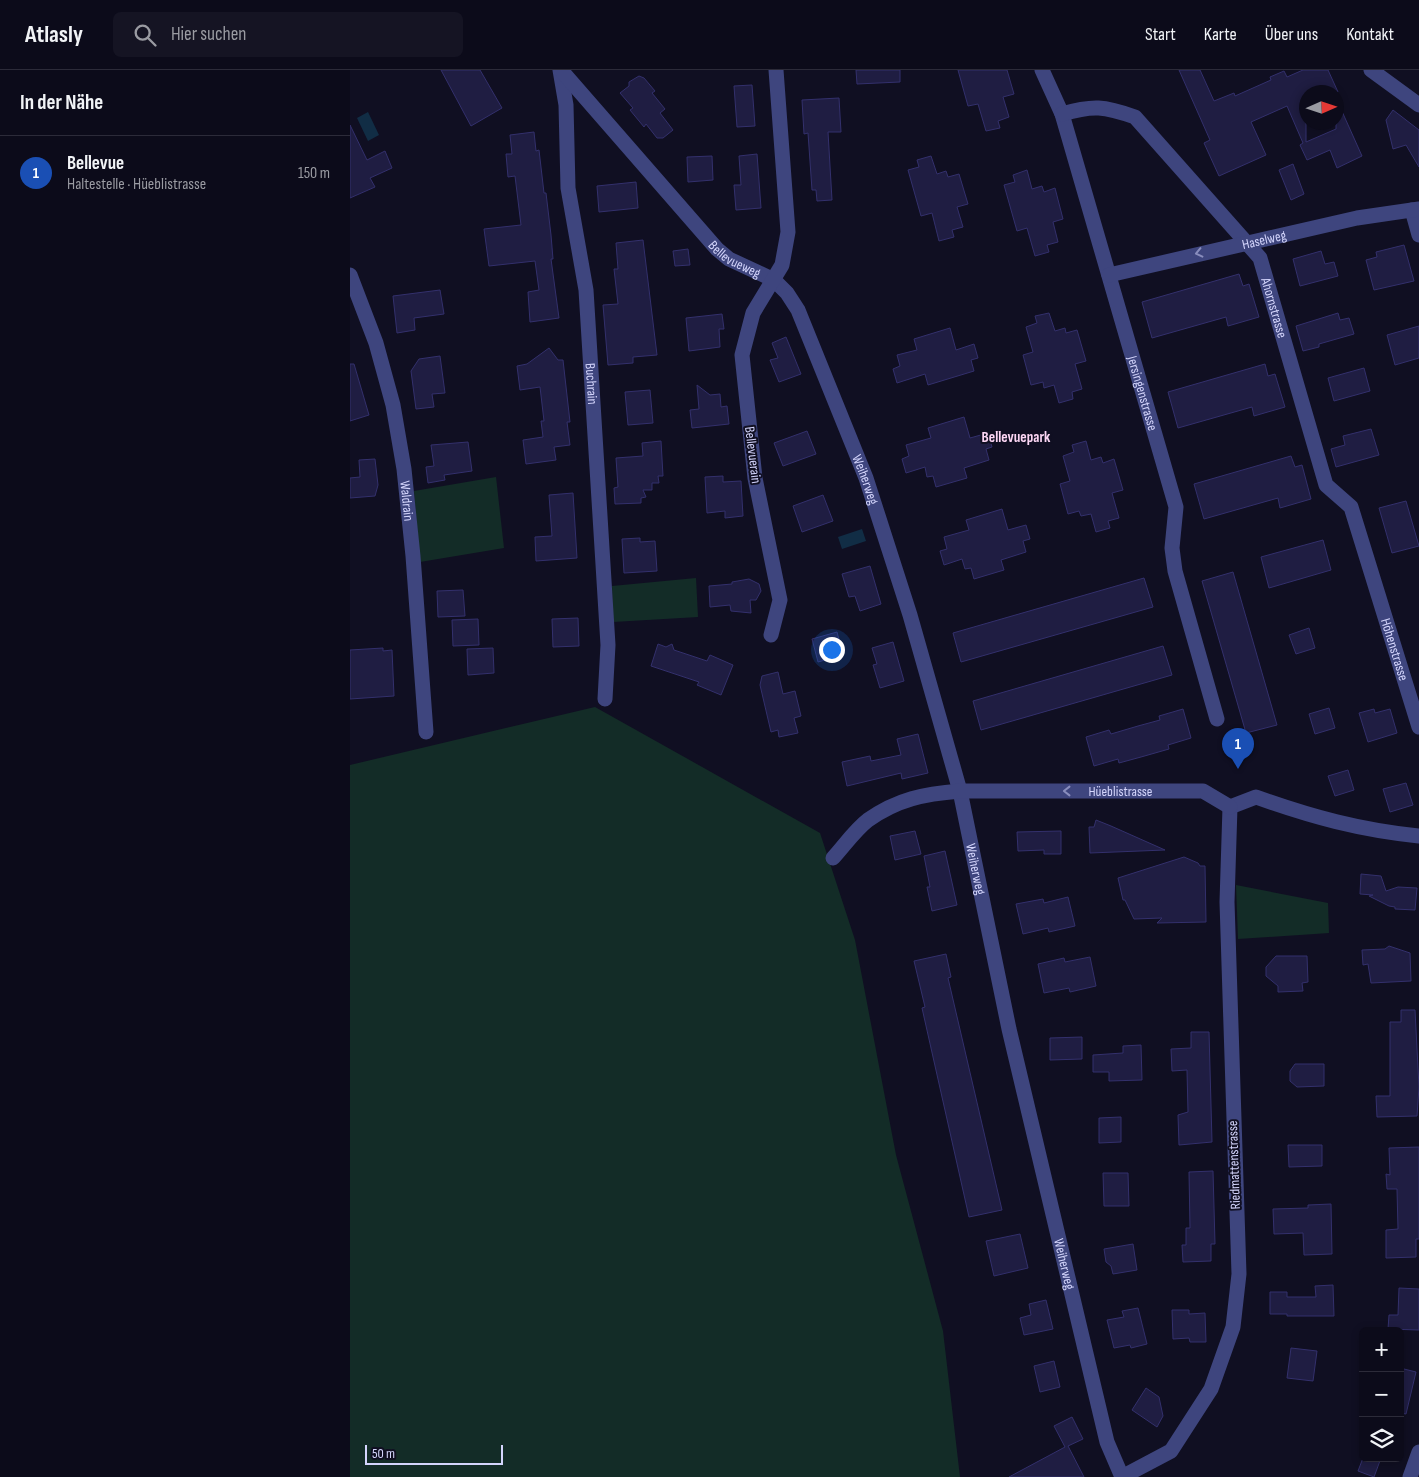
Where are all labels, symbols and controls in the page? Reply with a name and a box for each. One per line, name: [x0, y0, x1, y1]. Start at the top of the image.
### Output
search box: [113, 12, 463, 57]
text: Atlasly: [25, 20, 83, 49]
icon: search: [131, 21, 159, 49]
text: Hier suchen: [171, 23, 247, 46]
text: Start: [1145, 24, 1176, 45]
text: Karte: [1204, 24, 1237, 45]
text: Über uns: [1265, 24, 1318, 45]
text: Kontakt: [1346, 24, 1394, 45]
north arrow: [1299, 85, 1344, 130]
text: In der Nähe: [20, 90, 103, 115]
text: Bellevue: [67, 152, 124, 175]
text: 1: [33, 164, 39, 183]
text: 150 m: [298, 164, 330, 183]
text: Haltestelle · Hüeblistrasse: [67, 175, 206, 194]
street label: Haselweg: [1240, 226, 1288, 253]
street label: Bellevueweg: [705, 237, 764, 281]
one-way arrow: [1194, 247, 1203, 258]
street label: Ahornstrasse: [1257, 275, 1291, 340]
street label: Jersingenstrasse: [1124, 353, 1162, 433]
street label: Buchrain: [582, 362, 602, 405]
street label: Bellevuerain: [741, 426, 765, 484]
district label: Bellevuepark: [982, 428, 1051, 447]
street label: Weiherweg: [849, 452, 883, 507]
street label: Waldrain: [397, 480, 418, 522]
street label: Höhenstrasse: [1377, 616, 1413, 683]
your location: [819, 637, 845, 663]
pin: 1: [1222, 728, 1254, 769]
street label: Hüeblistrasse: [1088, 783, 1152, 800]
one-way arrow: [1062, 786, 1070, 796]
street label: Weiherweg: [962, 842, 990, 897]
street label: Riedmattenstrasse: [1224, 1120, 1244, 1210]
street label: Weiherweg: [1050, 1237, 1079, 1292]
map controls: [1359, 1327, 1404, 1462]
button: +: [1359, 1327, 1404, 1372]
button: −: [1359, 1372, 1404, 1417]
button: layers: [1359, 1417, 1404, 1462]
scale bar: [365, 1442, 502, 1465]
text: 50 m: [372, 1445, 395, 1462]

